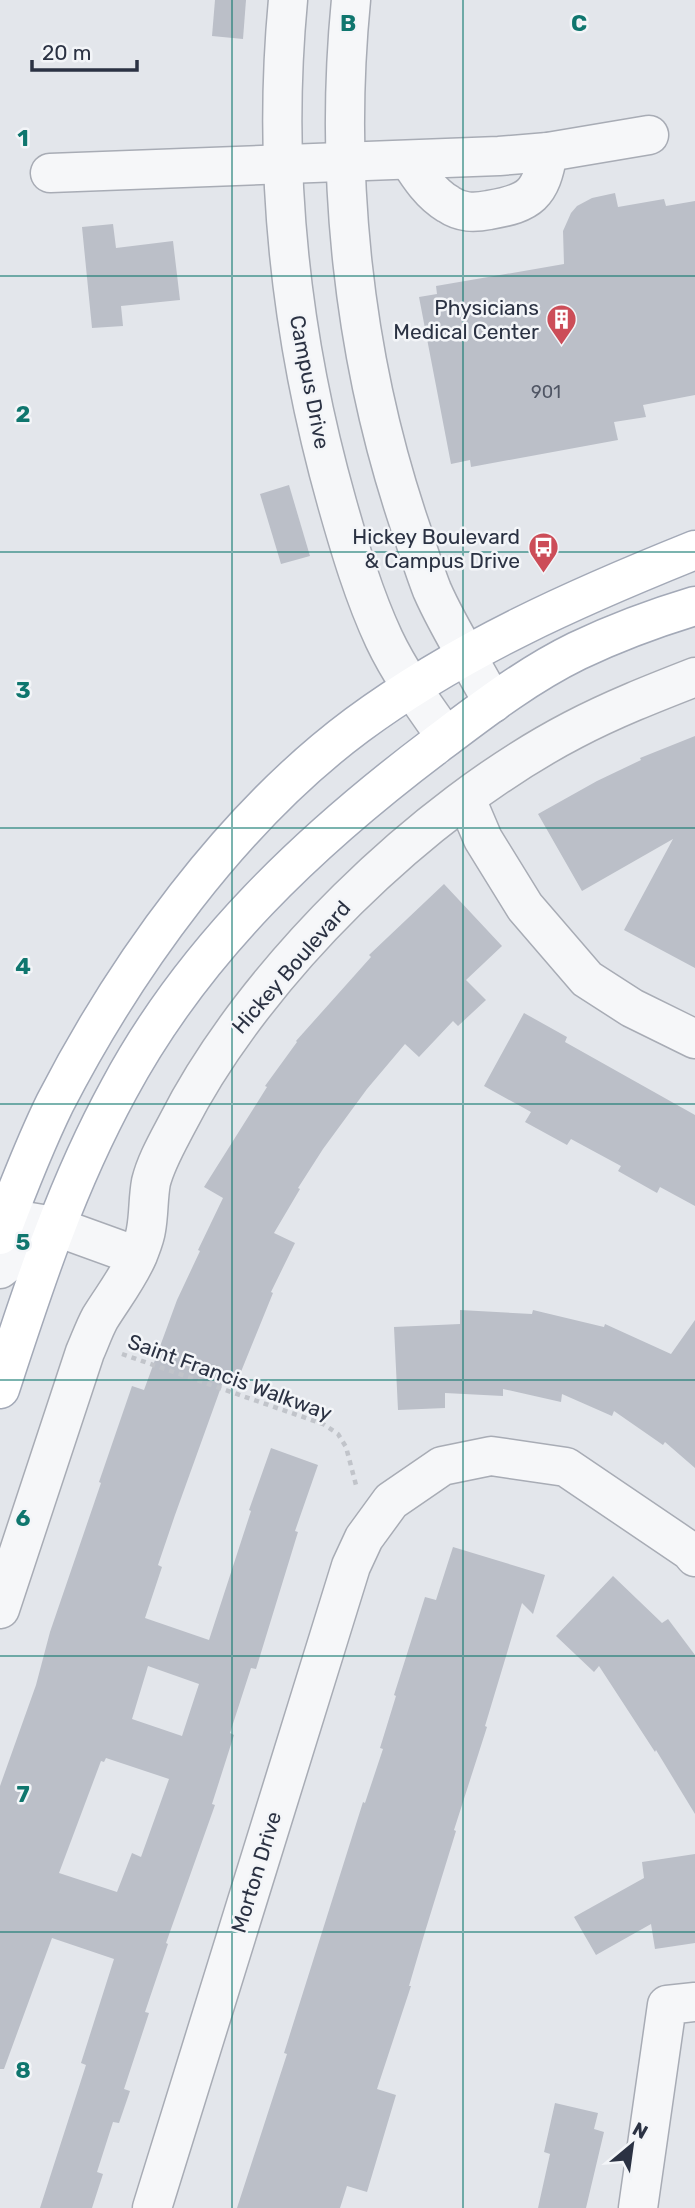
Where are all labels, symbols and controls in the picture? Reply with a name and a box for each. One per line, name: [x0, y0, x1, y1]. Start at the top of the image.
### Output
text: B: [340, 9, 356, 37]
text: C: [571, 9, 587, 37]
scale bar: [32, 28, 136, 72]
text: 20 m: [42, 40, 91, 65]
text: 1: [17, 124, 29, 152]
place label: Physicians Medical Center: [393, 295, 539, 344]
building icon: Physicians Medical Center: [545, 302, 579, 346]
street label: Campus Drive: [285, 313, 335, 451]
house number: 901: [531, 381, 561, 403]
text: 2: [16, 400, 30, 428]
place label: Hickey Boulevard & Campus Drive: [352, 524, 520, 573]
bus stop icon: Hickey Boulevard & Campus Drive: [526, 531, 560, 575]
text: 3: [15, 676, 31, 704]
street label: Hickey Boulevard: [227, 895, 355, 1039]
text: 4: [15, 952, 31, 980]
text: 5: [16, 1228, 31, 1256]
street label: Saint Francis Walkway: [125, 1328, 336, 1426]
text: 6: [16, 1504, 31, 1532]
text: 7: [16, 1780, 30, 1808]
street label: Morton Drive: [226, 1808, 286, 1936]
text: 8: [15, 2056, 31, 2084]
north arrow: [597, 2110, 667, 2180]
text: N: [628, 2117, 652, 2144]

